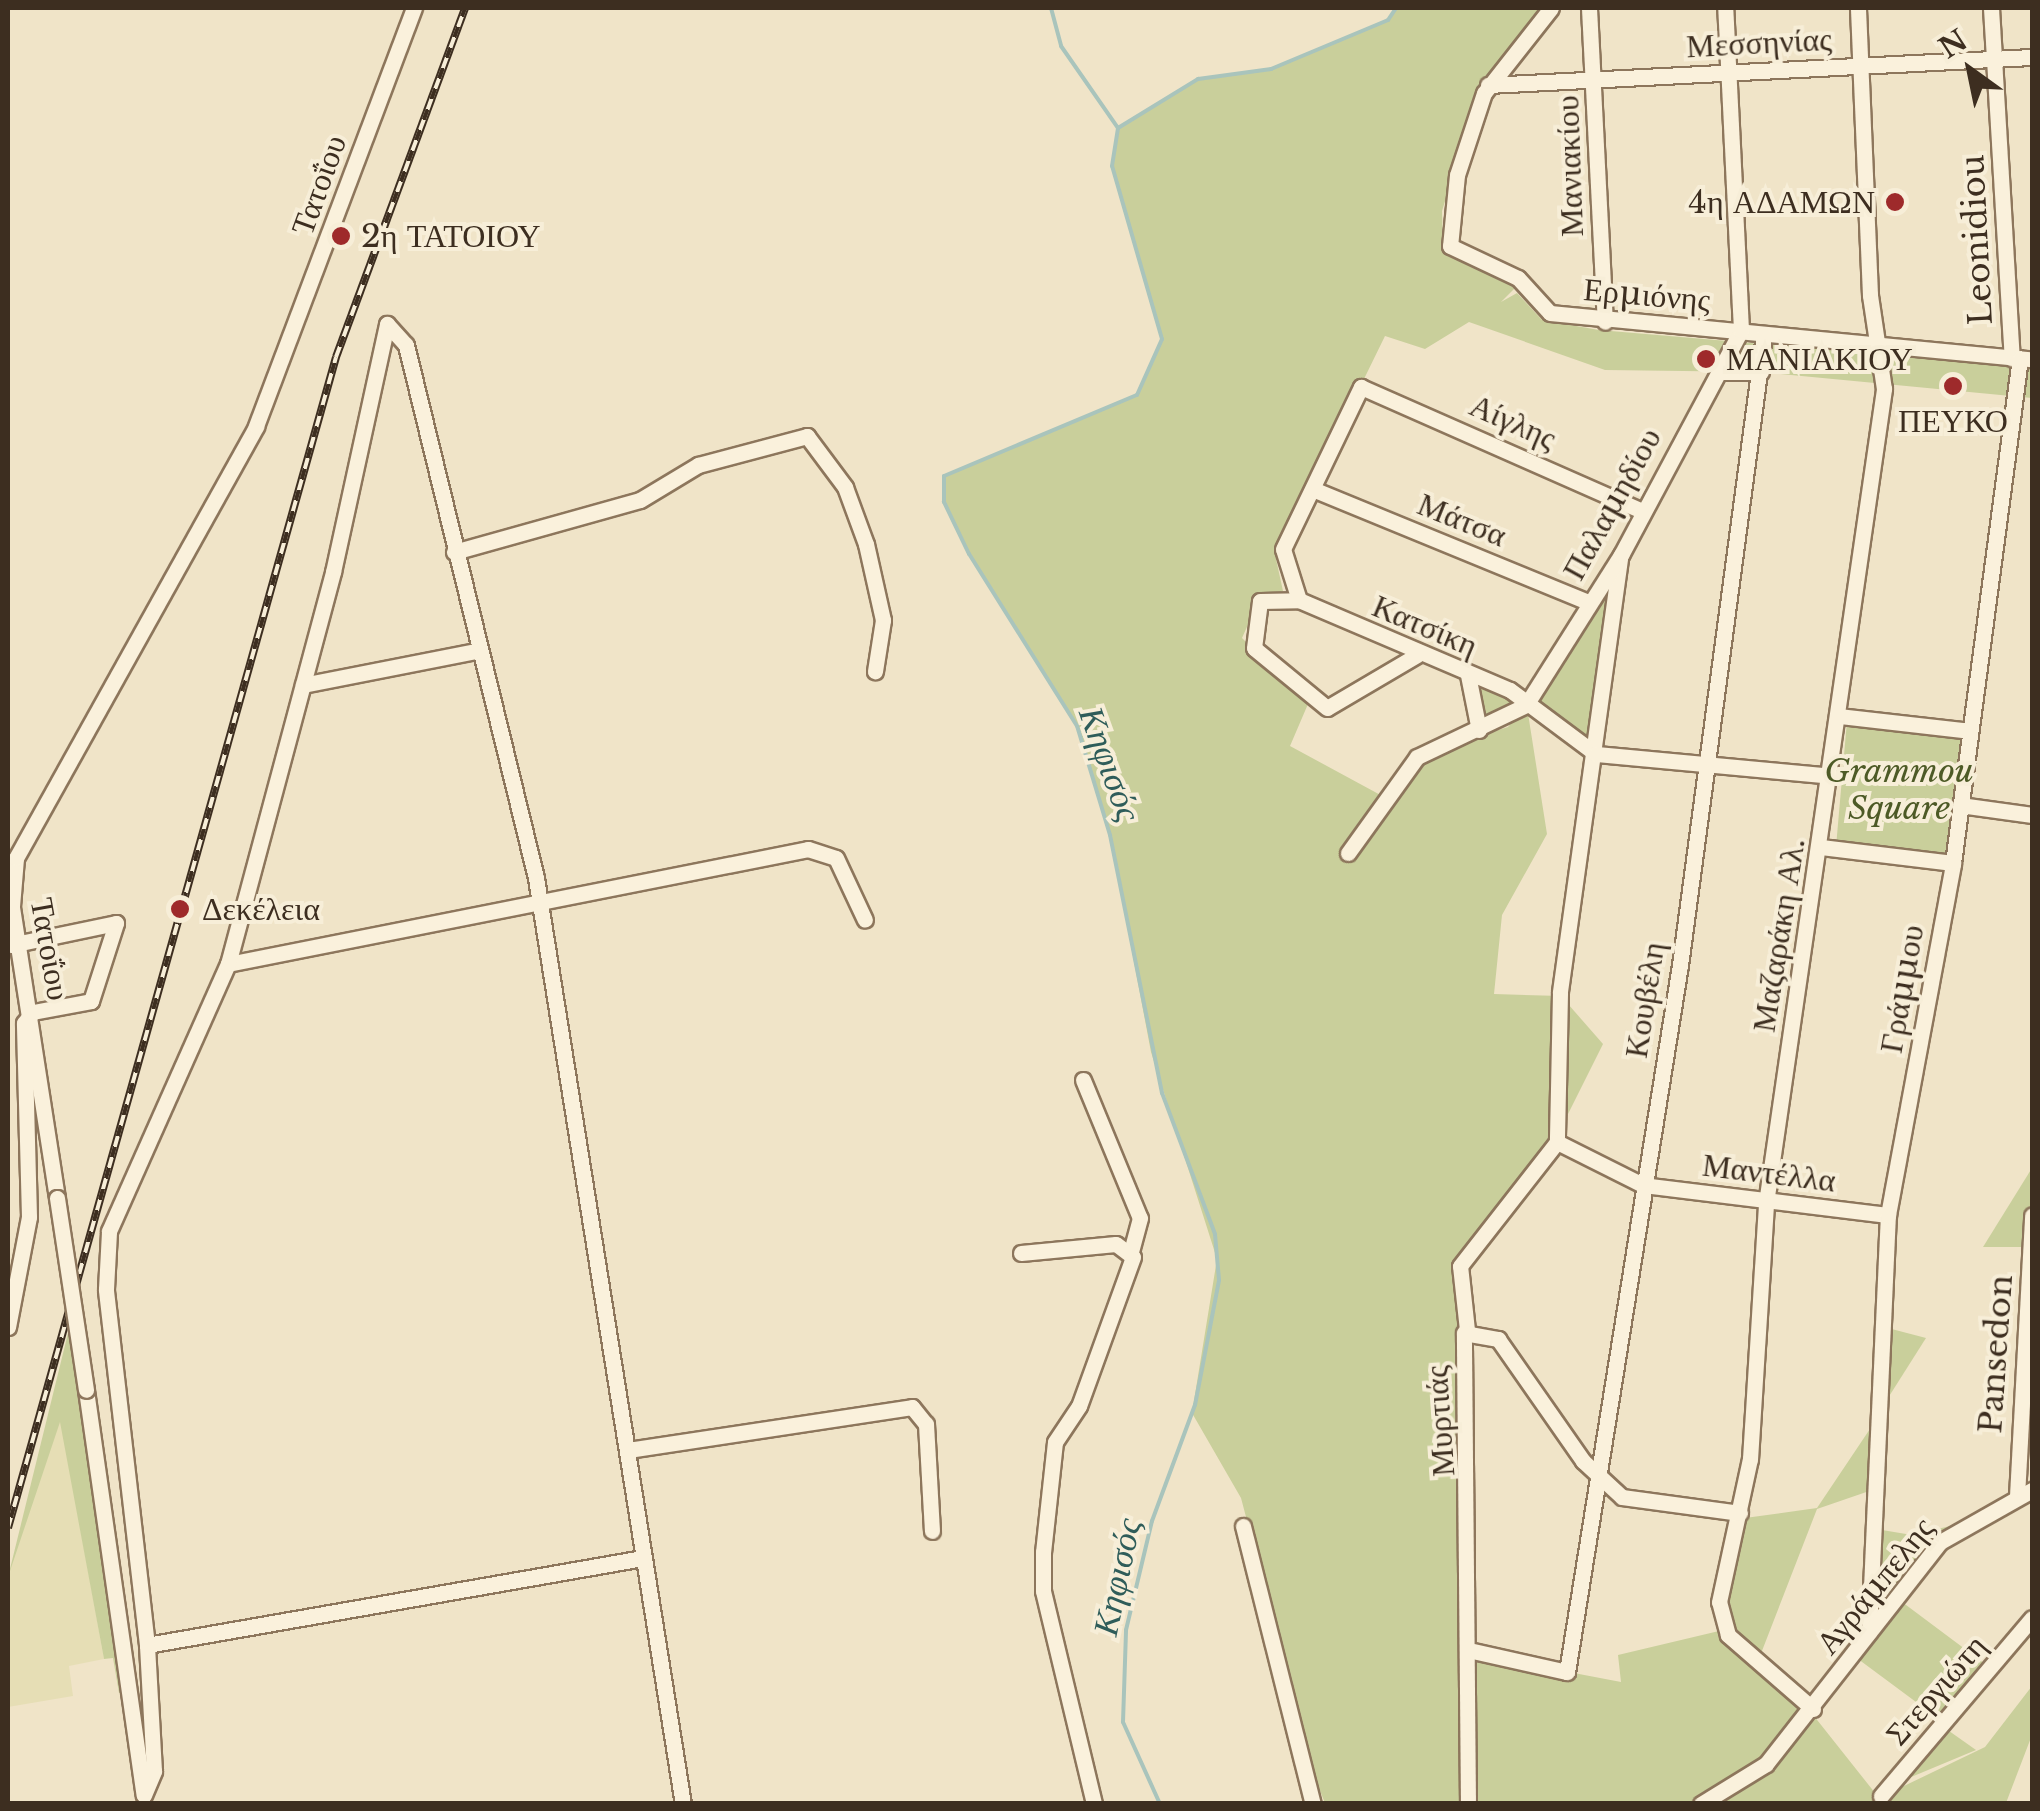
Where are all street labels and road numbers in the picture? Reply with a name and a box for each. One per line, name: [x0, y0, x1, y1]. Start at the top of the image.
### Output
street label: Μεσσηνίας: [1685, 20, 1833, 66]
street label: Μανιακίου: [1548, 95, 1592, 237]
street label: Τατοΐου: [283, 130, 355, 240]
street label: Leonidiou: [1953, 154, 2001, 326]
street label: Ερμιόνης: [1582, 270, 1712, 320]
street label: Αίγλης: [1464, 386, 1562, 458]
street label: Παλαμηδίου: [1555, 421, 1669, 587]
street label: Μάτσα: [1412, 485, 1512, 555]
street label: Κατσίκη: [1367, 587, 1483, 665]
street label: Μαζαράκη Αλ.: [1745, 835, 1813, 1035]
street label: Τατοΐου: [22, 895, 78, 1003]
street label: Γράμμου: [1872, 922, 1932, 1056]
street label: Κουβέλη: [1617, 939, 1673, 1061]
street label: Μαντέλλα: [1700, 1146, 1838, 1200]
street label: Pansedon: [1971, 1273, 2021, 1435]
street label: Μυρτιάς: [1417, 1364, 1463, 1478]
street label: Αγράμπελης: [1808, 1510, 1942, 1662]
street label: Στεργιώτη: [1878, 1627, 1994, 1753]

